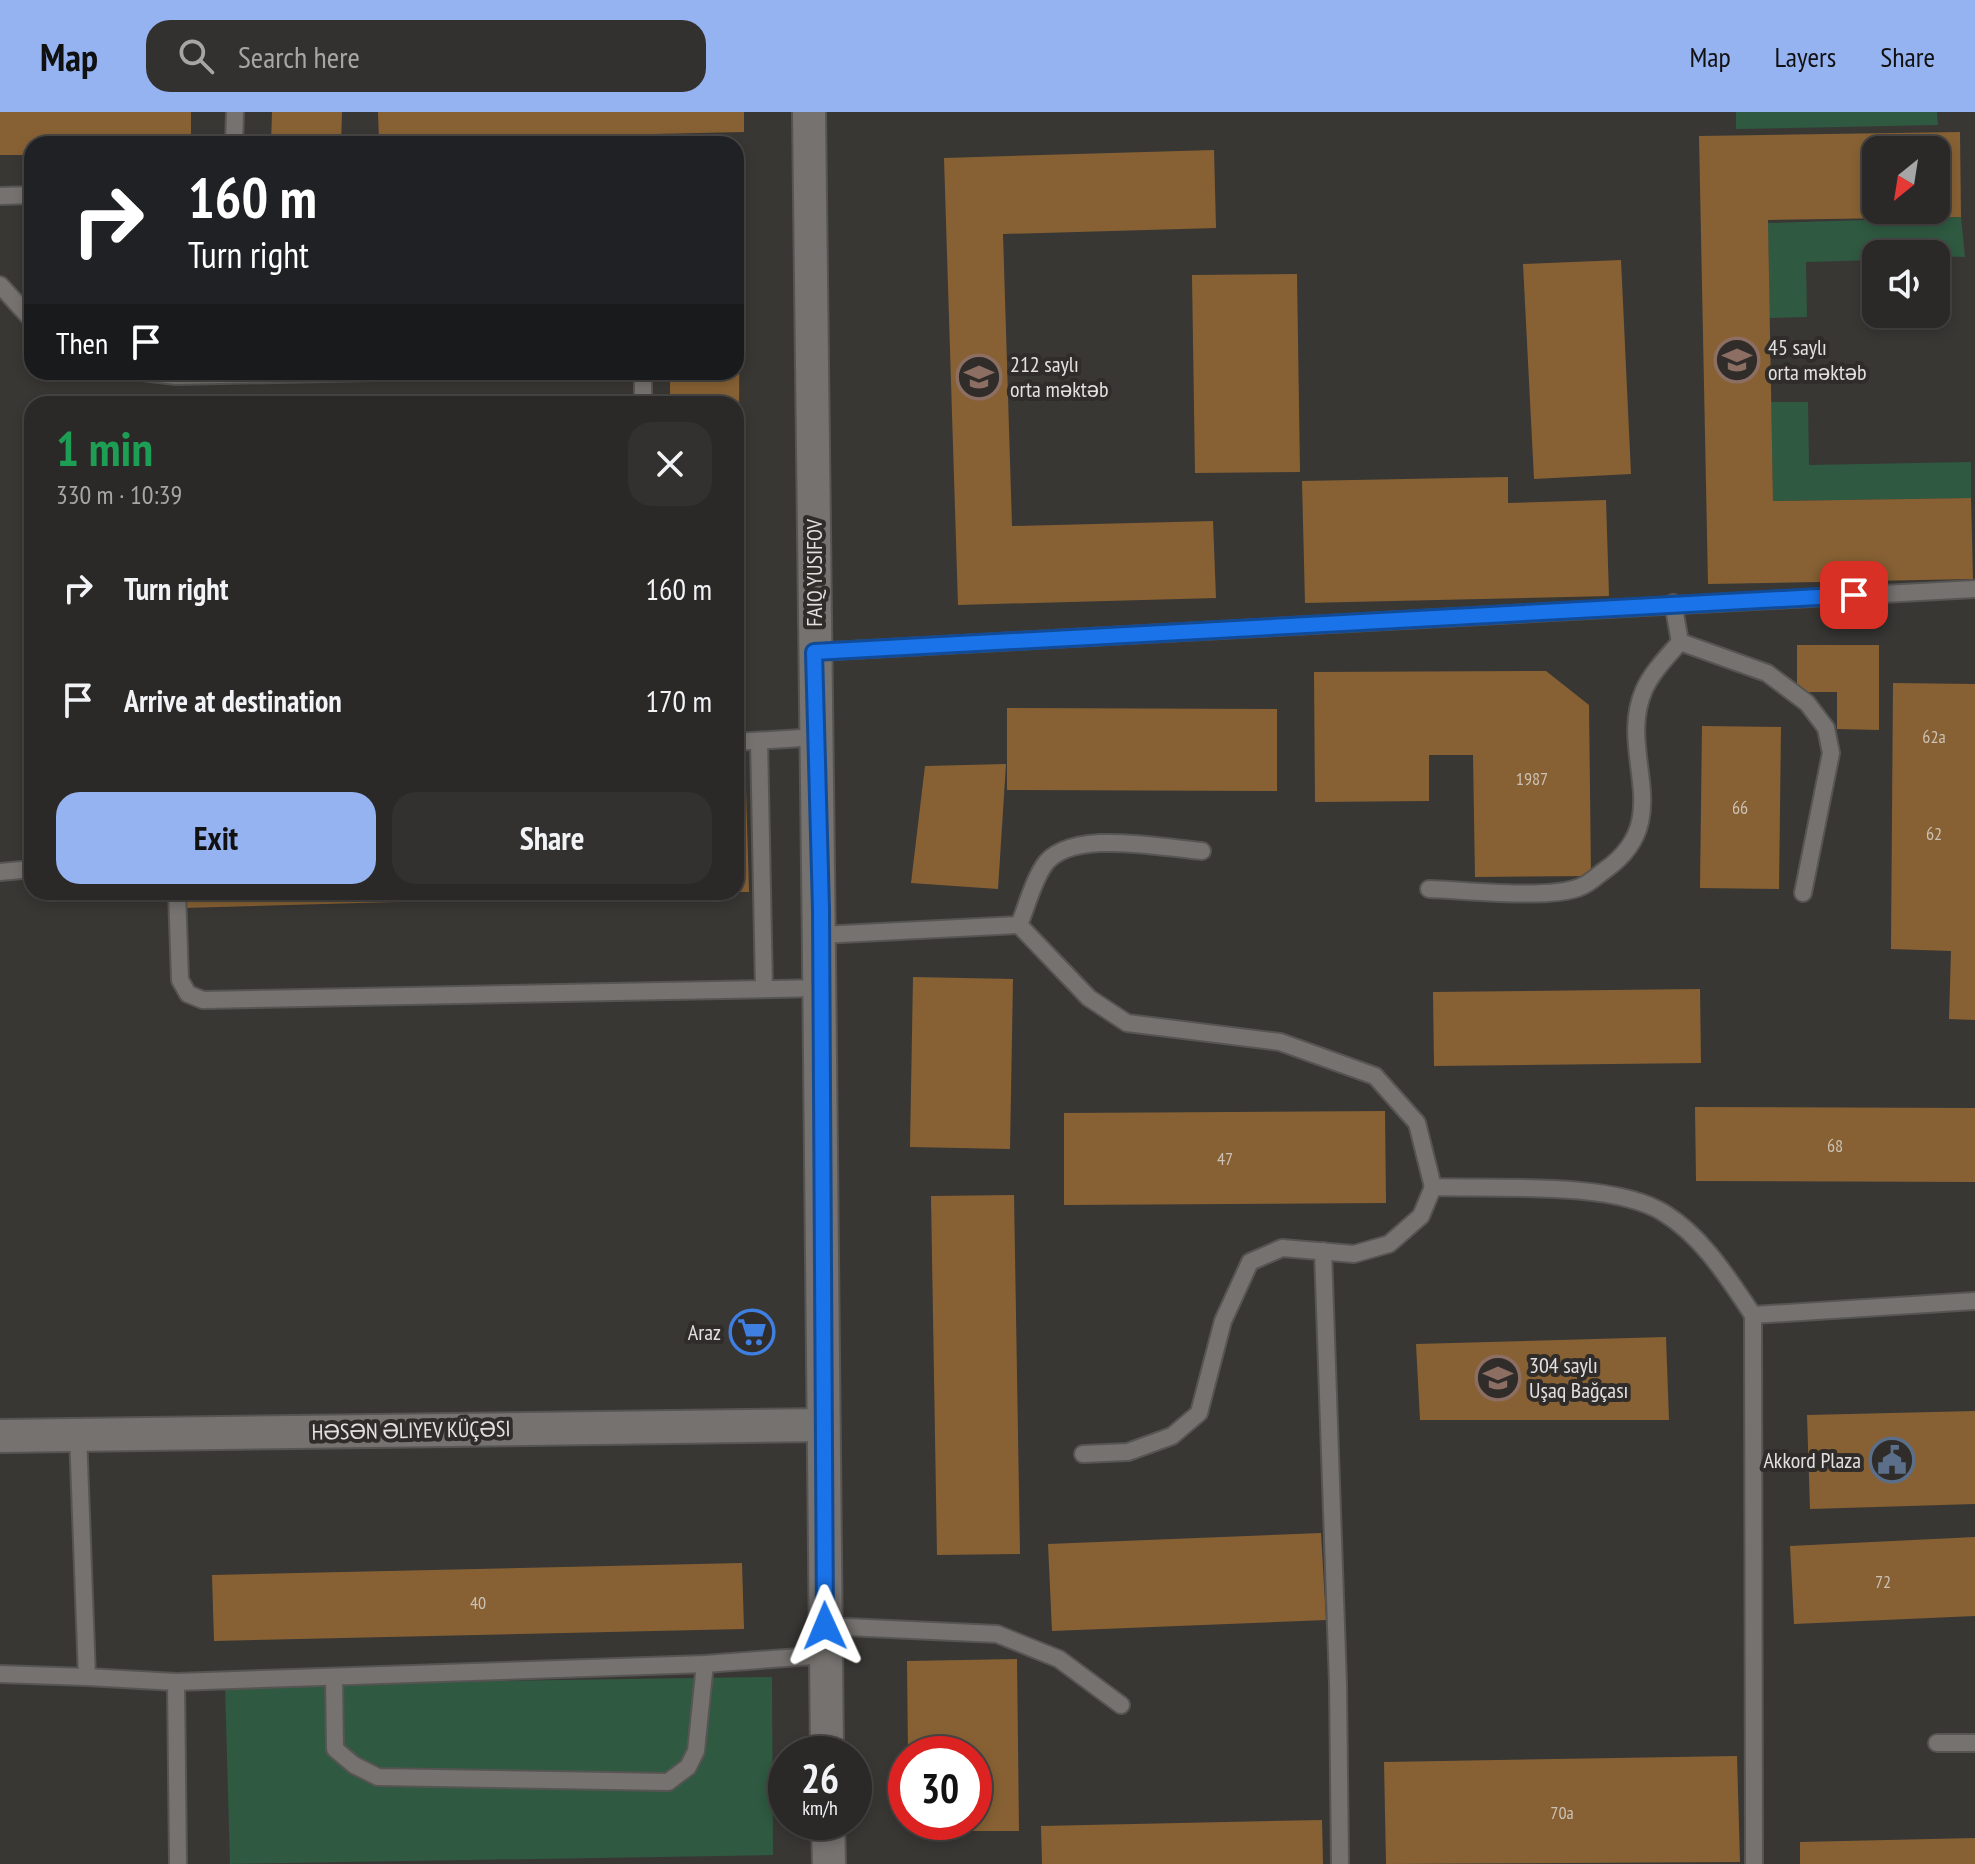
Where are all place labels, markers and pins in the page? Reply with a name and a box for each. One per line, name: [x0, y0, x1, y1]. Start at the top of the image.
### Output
place label: 45 saylı orta məktəb: [1768, 333, 1867, 386]
school or university icon: 45 saylı orta məktəb: [1713, 336, 1761, 384]
place label: 212 saylı orta məktəb: [1010, 350, 1109, 403]
school or university icon: 212 saylı orta məktəb: [955, 353, 1003, 401]
pin: [1820, 561, 1888, 629]
supermarket icon: Araz: [728, 1308, 776, 1356]
place label: Araz: [688, 1318, 721, 1346]
place label: 304 saylı Uşaq Bağçası: [1529, 1351, 1628, 1404]
school or university icon: 304 saylı Uşaq Bağçası: [1474, 1354, 1522, 1402]
public building icon: Akkord Plaza: [1868, 1436, 1916, 1484]
place label: Akkord Plaza: [1763, 1446, 1861, 1474]

